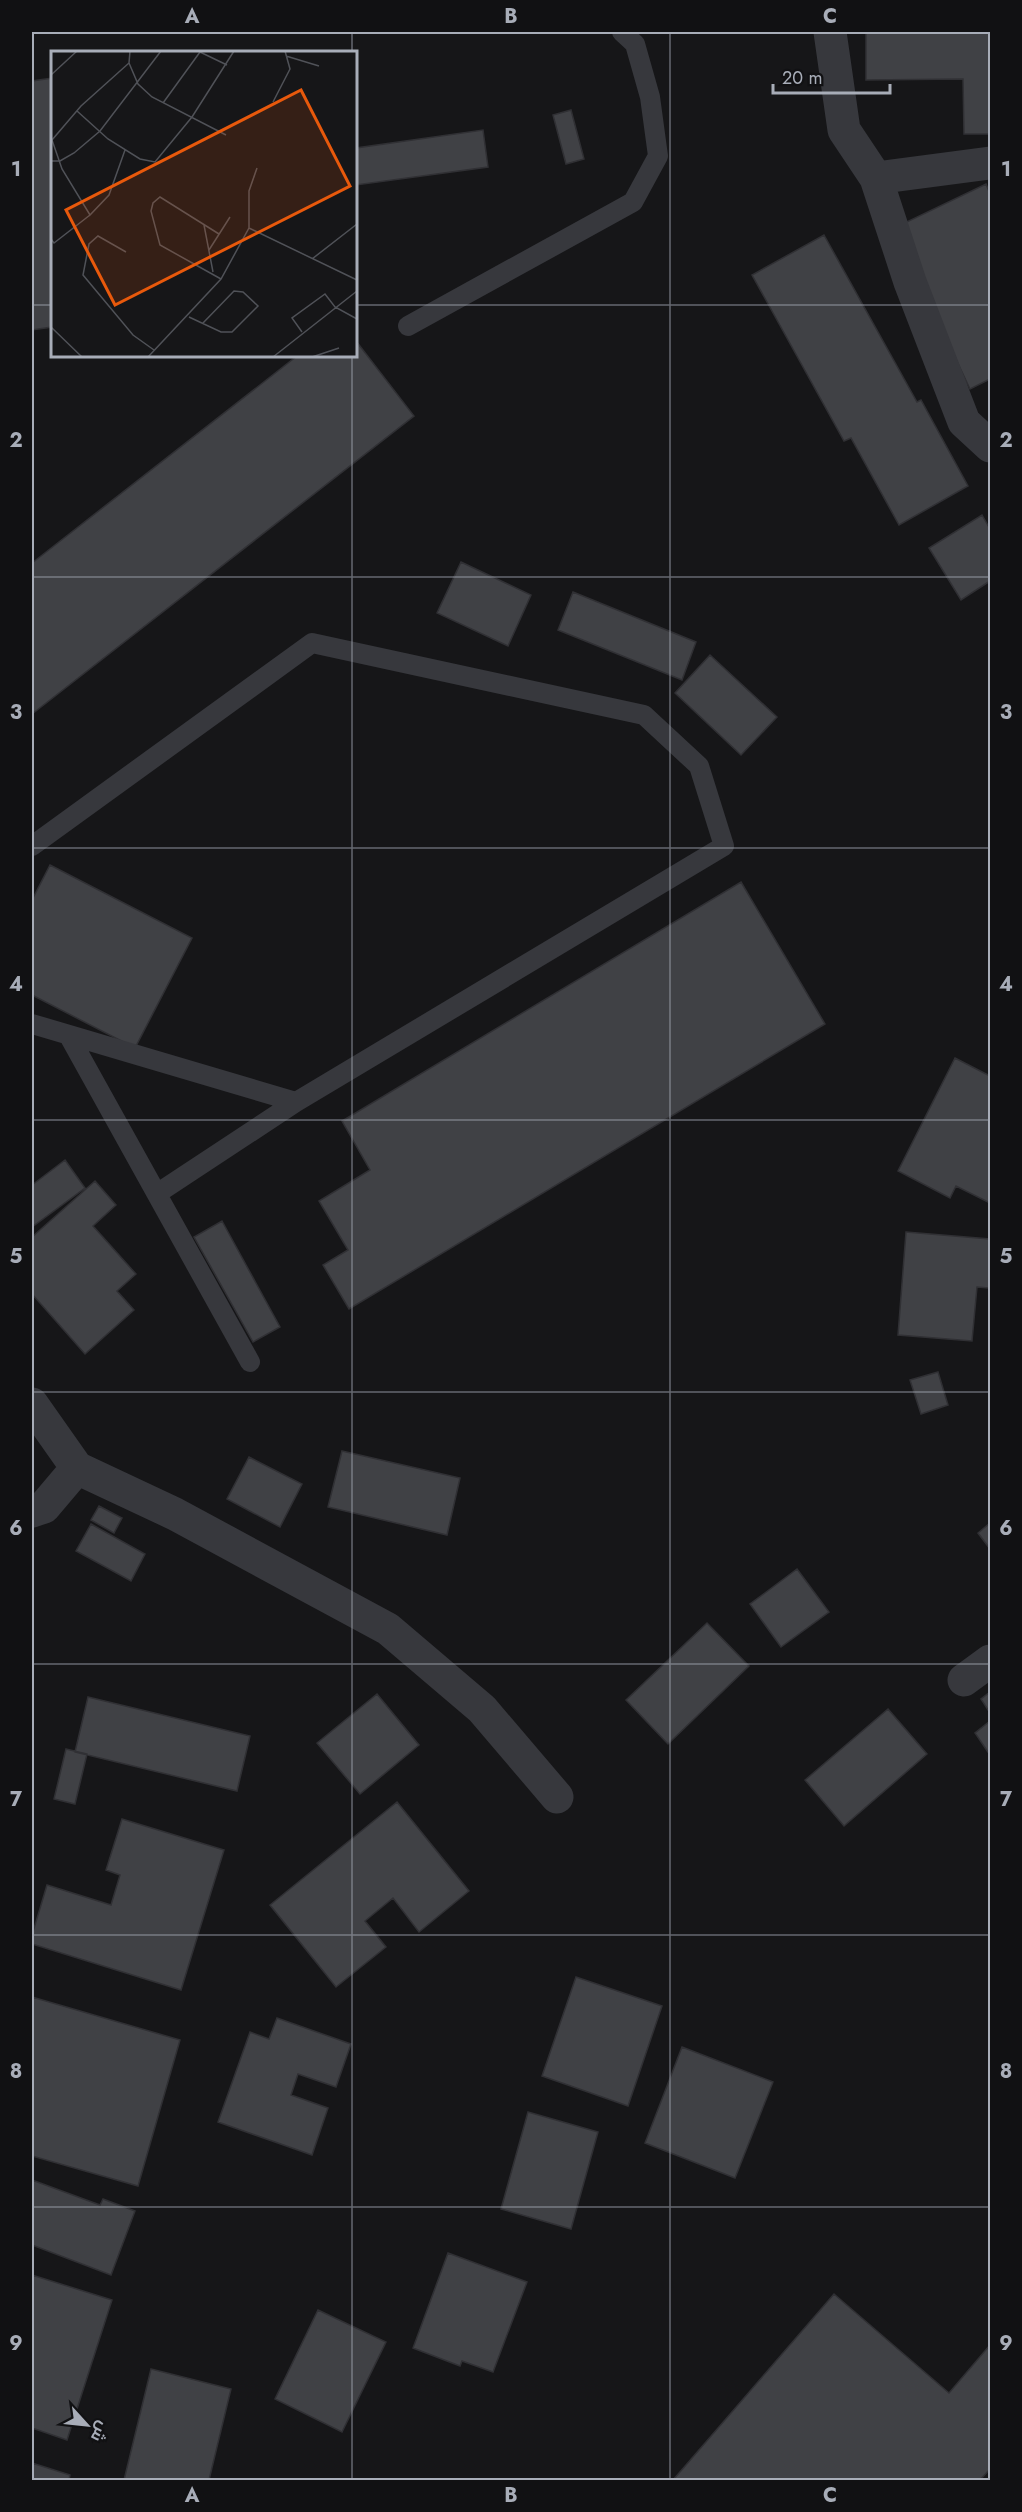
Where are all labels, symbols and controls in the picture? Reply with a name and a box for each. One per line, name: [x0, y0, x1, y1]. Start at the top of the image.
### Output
text: A: [184, 2, 200, 31]
text: B: [504, 2, 518, 31]
text: C: [823, 2, 837, 31]
inset map: [51, 51, 357, 357]
scale bar: [773, 57, 890, 95]
text: 20 m: [782, 65, 822, 91]
text: 1: [11, 155, 21, 184]
text: 1: [1001, 155, 1011, 184]
text: 2: [9, 426, 23, 455]
text: 2: [999, 426, 1013, 455]
text: 3: [10, 698, 22, 727]
text: 3: [1000, 698, 1012, 727]
text: 4: [9, 970, 23, 999]
text: 4: [999, 970, 1013, 999]
text: 5: [10, 1242, 23, 1271]
text: 5: [1000, 1242, 1013, 1271]
text: 6: [9, 1514, 23, 1543]
text: 6: [999, 1514, 1013, 1543]
text: 7: [10, 1785, 23, 1814]
text: 7: [1000, 1785, 1013, 1814]
text: 8: [10, 2057, 22, 2086]
text: 8: [1000, 2057, 1012, 2086]
text: 9: [9, 2329, 23, 2358]
text: 9: [999, 2329, 1013, 2358]
north arrow: [57, 2395, 117, 2455]
text: ش: [85, 2417, 115, 2446]
text: A: [184, 2481, 200, 2510]
text: B: [504, 2481, 518, 2510]
text: C: [823, 2481, 837, 2510]

